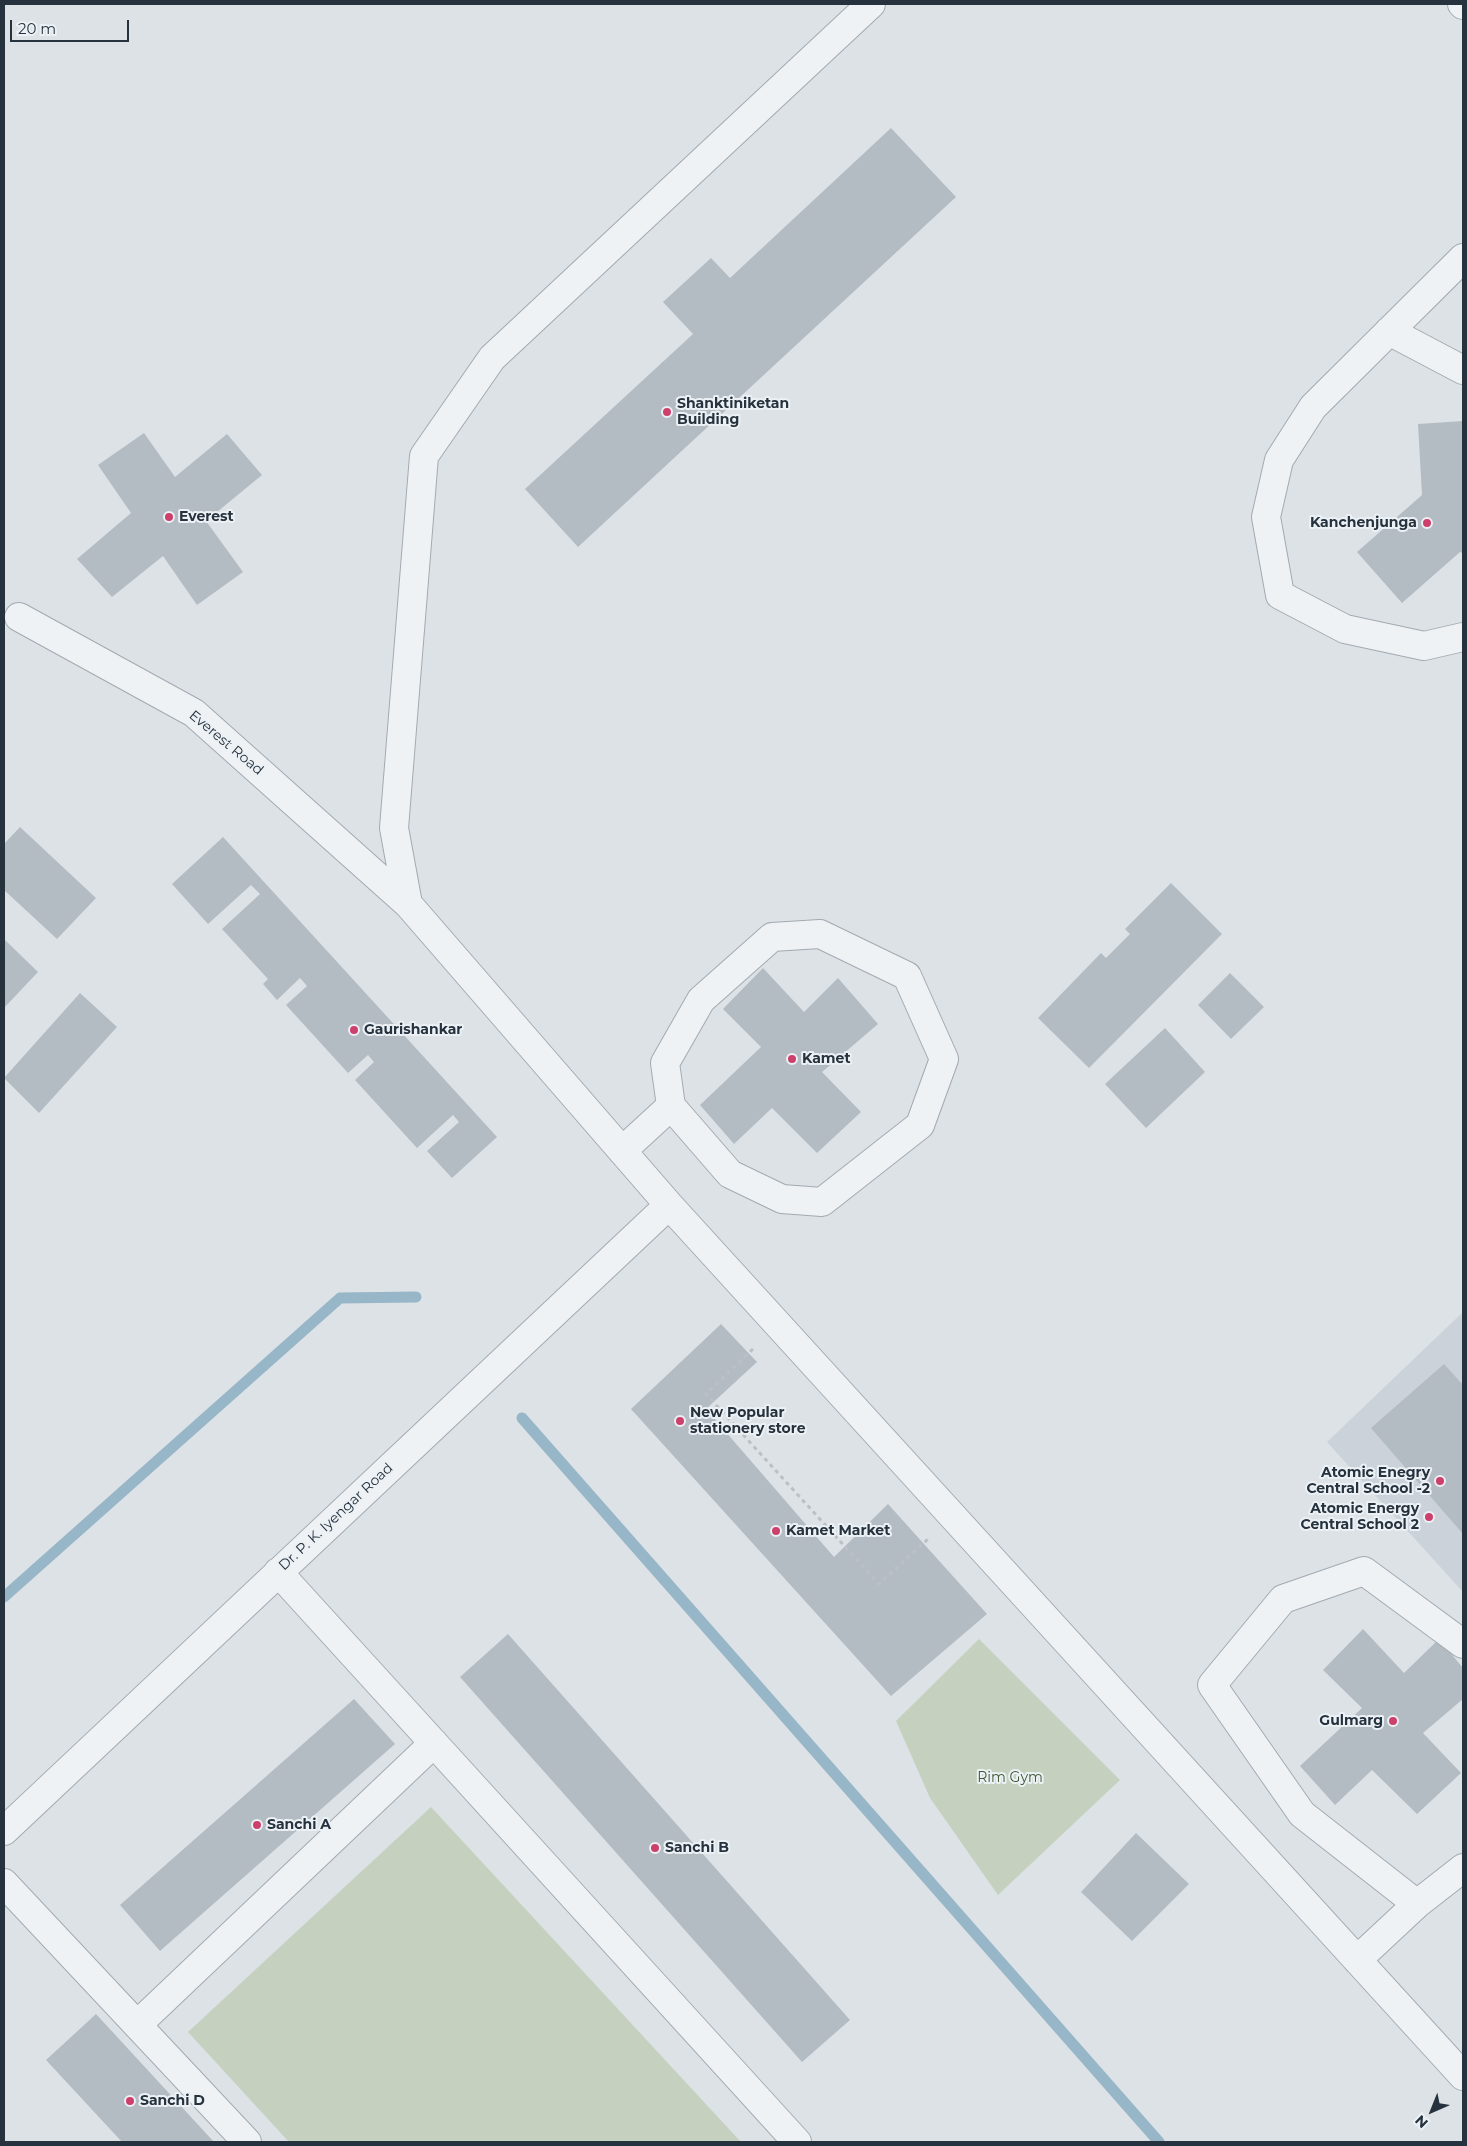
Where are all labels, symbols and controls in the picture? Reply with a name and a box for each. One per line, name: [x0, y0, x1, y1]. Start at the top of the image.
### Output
scale bar: [12, 10, 131, 42]
text: 20 m: [18, 19, 56, 38]
place label: Shanktiniketan Building: [677, 396, 789, 428]
marker: Shanktiniketan Building: [661, 406, 673, 418]
place label: Everest: [179, 509, 234, 525]
marker: Everest: [163, 511, 175, 523]
place label: Kanchenjunga: [1310, 515, 1417, 531]
marker: Kanchenjunga: [1421, 517, 1433, 529]
street label: Everest Road: [185, 707, 267, 779]
place label: Gaurishankar: [364, 1022, 462, 1038]
marker: Gaurishankar: [348, 1024, 360, 1036]
place label: Kamet: [802, 1051, 850, 1067]
marker: Kamet: [786, 1053, 798, 1065]
place label: New Popular stationery store: [690, 1405, 806, 1438]
marker: New Popular stationery store: [674, 1415, 686, 1427]
street label: Dr. P. K. Iyengar Road: [275, 1460, 397, 1574]
place label: Atomic Enegry Central School -2: [1306, 1465, 1430, 1498]
marker: Atomic Enegry Central School -2: [1434, 1475, 1446, 1487]
place label: Atomic Energy Central School 2: [1301, 1501, 1419, 1534]
marker: Atomic Energy Central School 2: [1423, 1511, 1435, 1523]
place label: Kamet Market: [786, 1523, 890, 1539]
marker: Kamet Market: [770, 1525, 782, 1537]
place label: Gulmarg: [1319, 1713, 1383, 1729]
marker: Gulmarg: [1387, 1715, 1399, 1727]
park label: Rim Gym: [977, 1770, 1043, 1786]
place label: Sanchi A: [267, 1817, 331, 1833]
marker: Sanchi A: [251, 1819, 263, 1831]
place label: Sanchi B: [665, 1840, 729, 1856]
marker: Sanchi B: [649, 1842, 661, 1854]
north arrow: [1407, 2086, 1457, 2136]
place label: Sanchi D: [140, 2093, 205, 2109]
marker: Sanchi D: [124, 2095, 136, 2107]
text: N: [1411, 2111, 1432, 2132]

